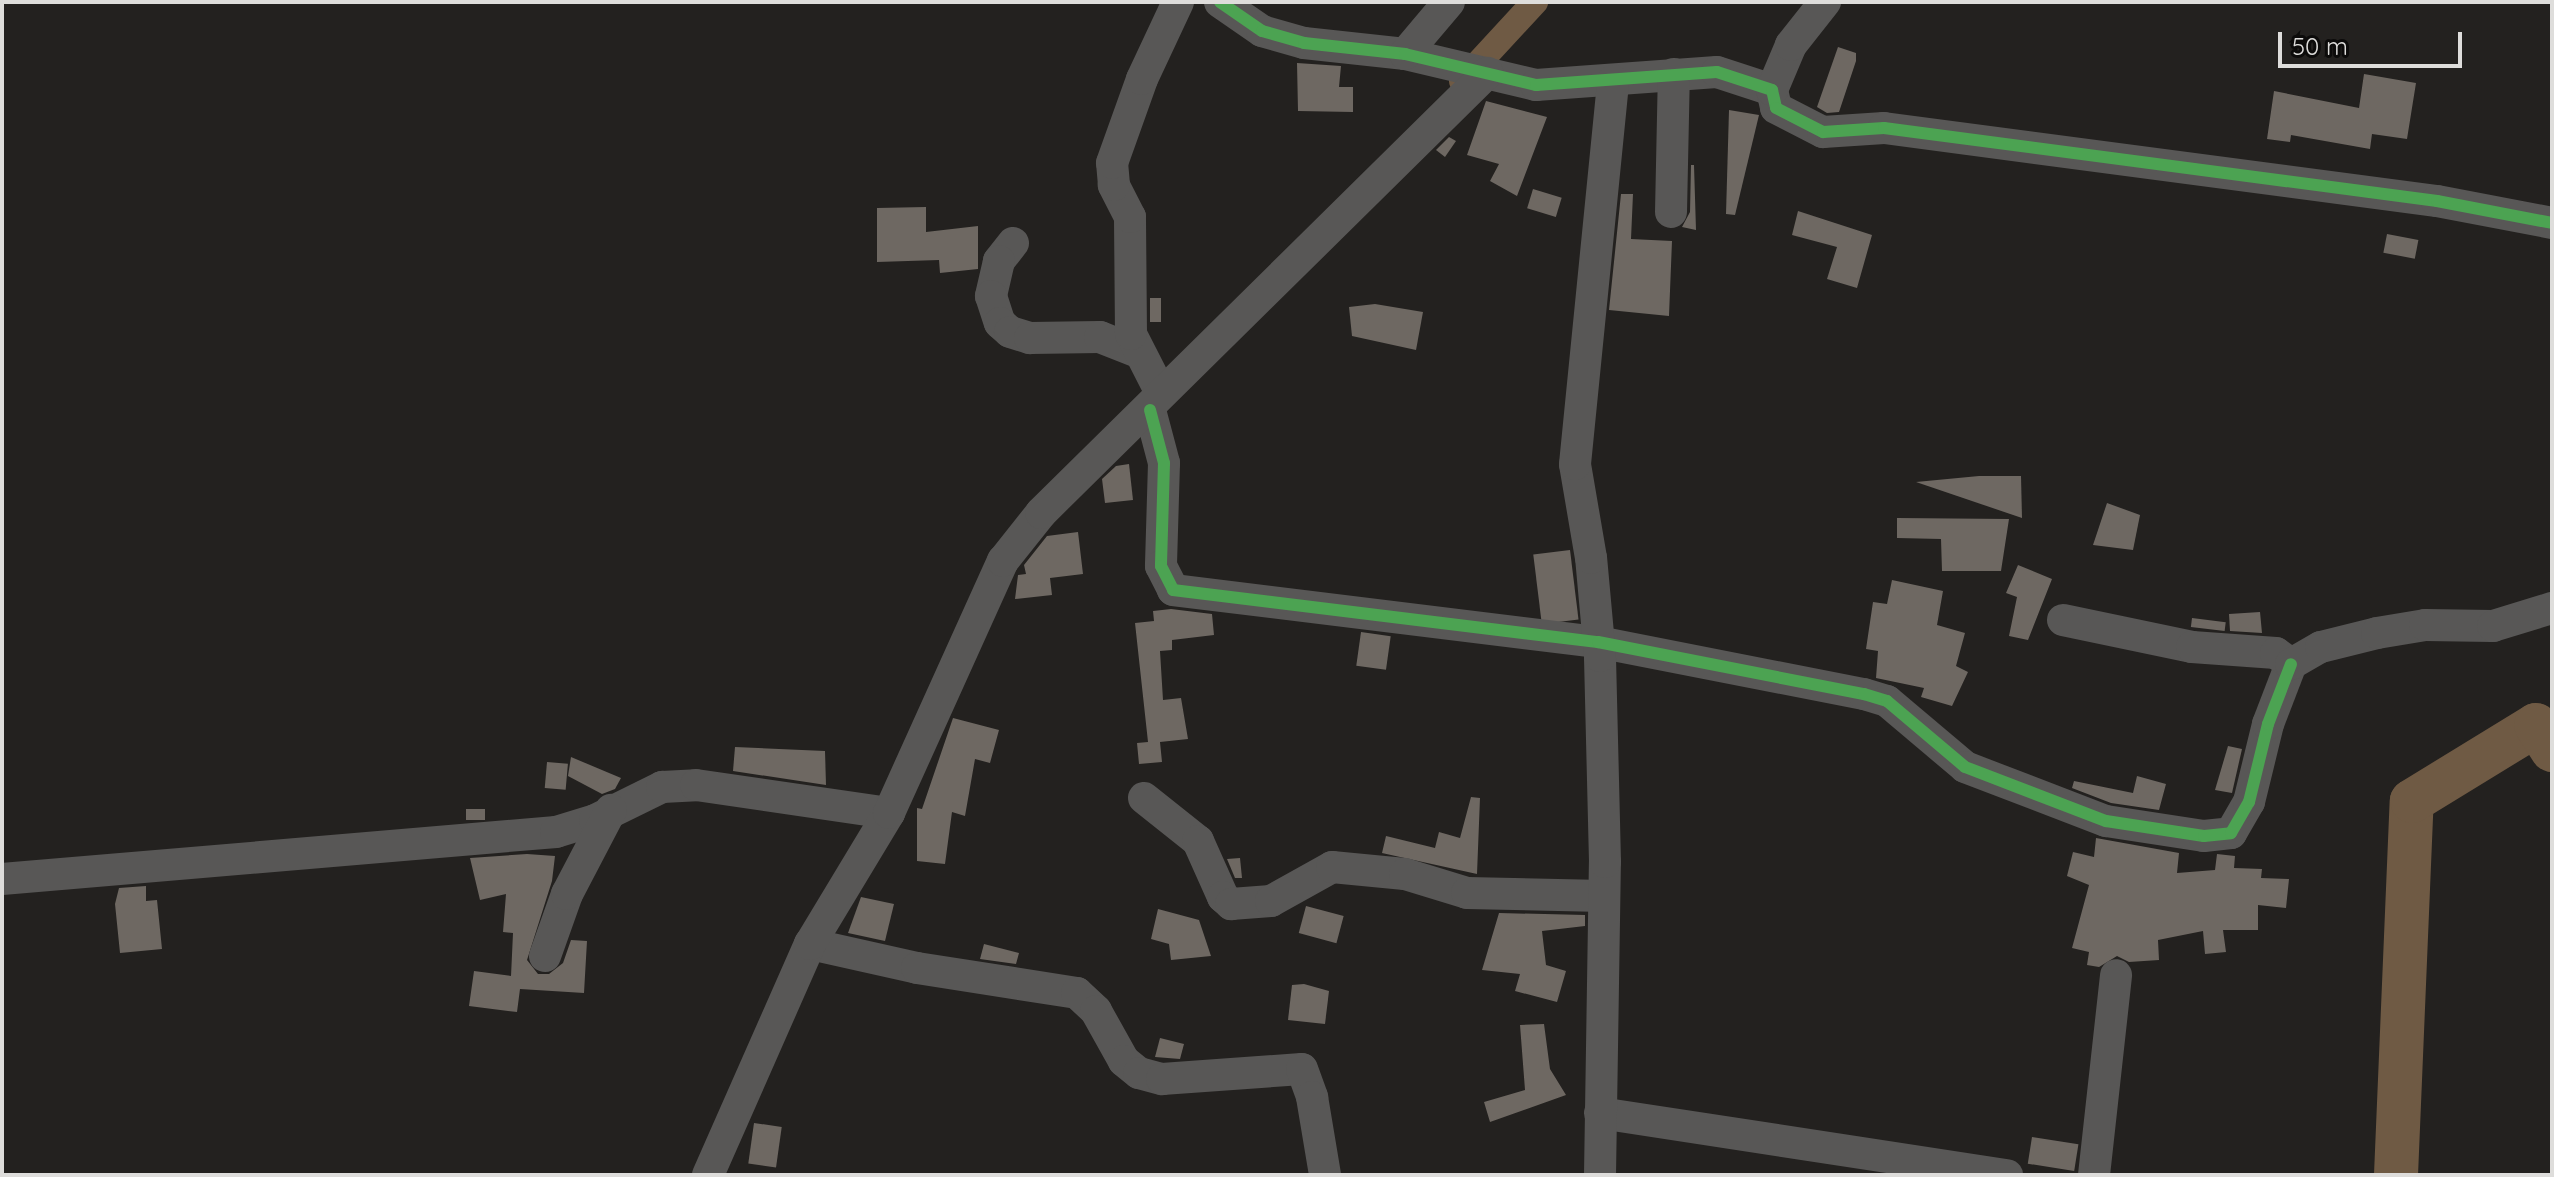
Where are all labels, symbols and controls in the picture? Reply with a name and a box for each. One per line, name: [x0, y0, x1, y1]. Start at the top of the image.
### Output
scale bar: [2282, 16, 2466, 66]
text: 50 m: [2292, 31, 2348, 61]

